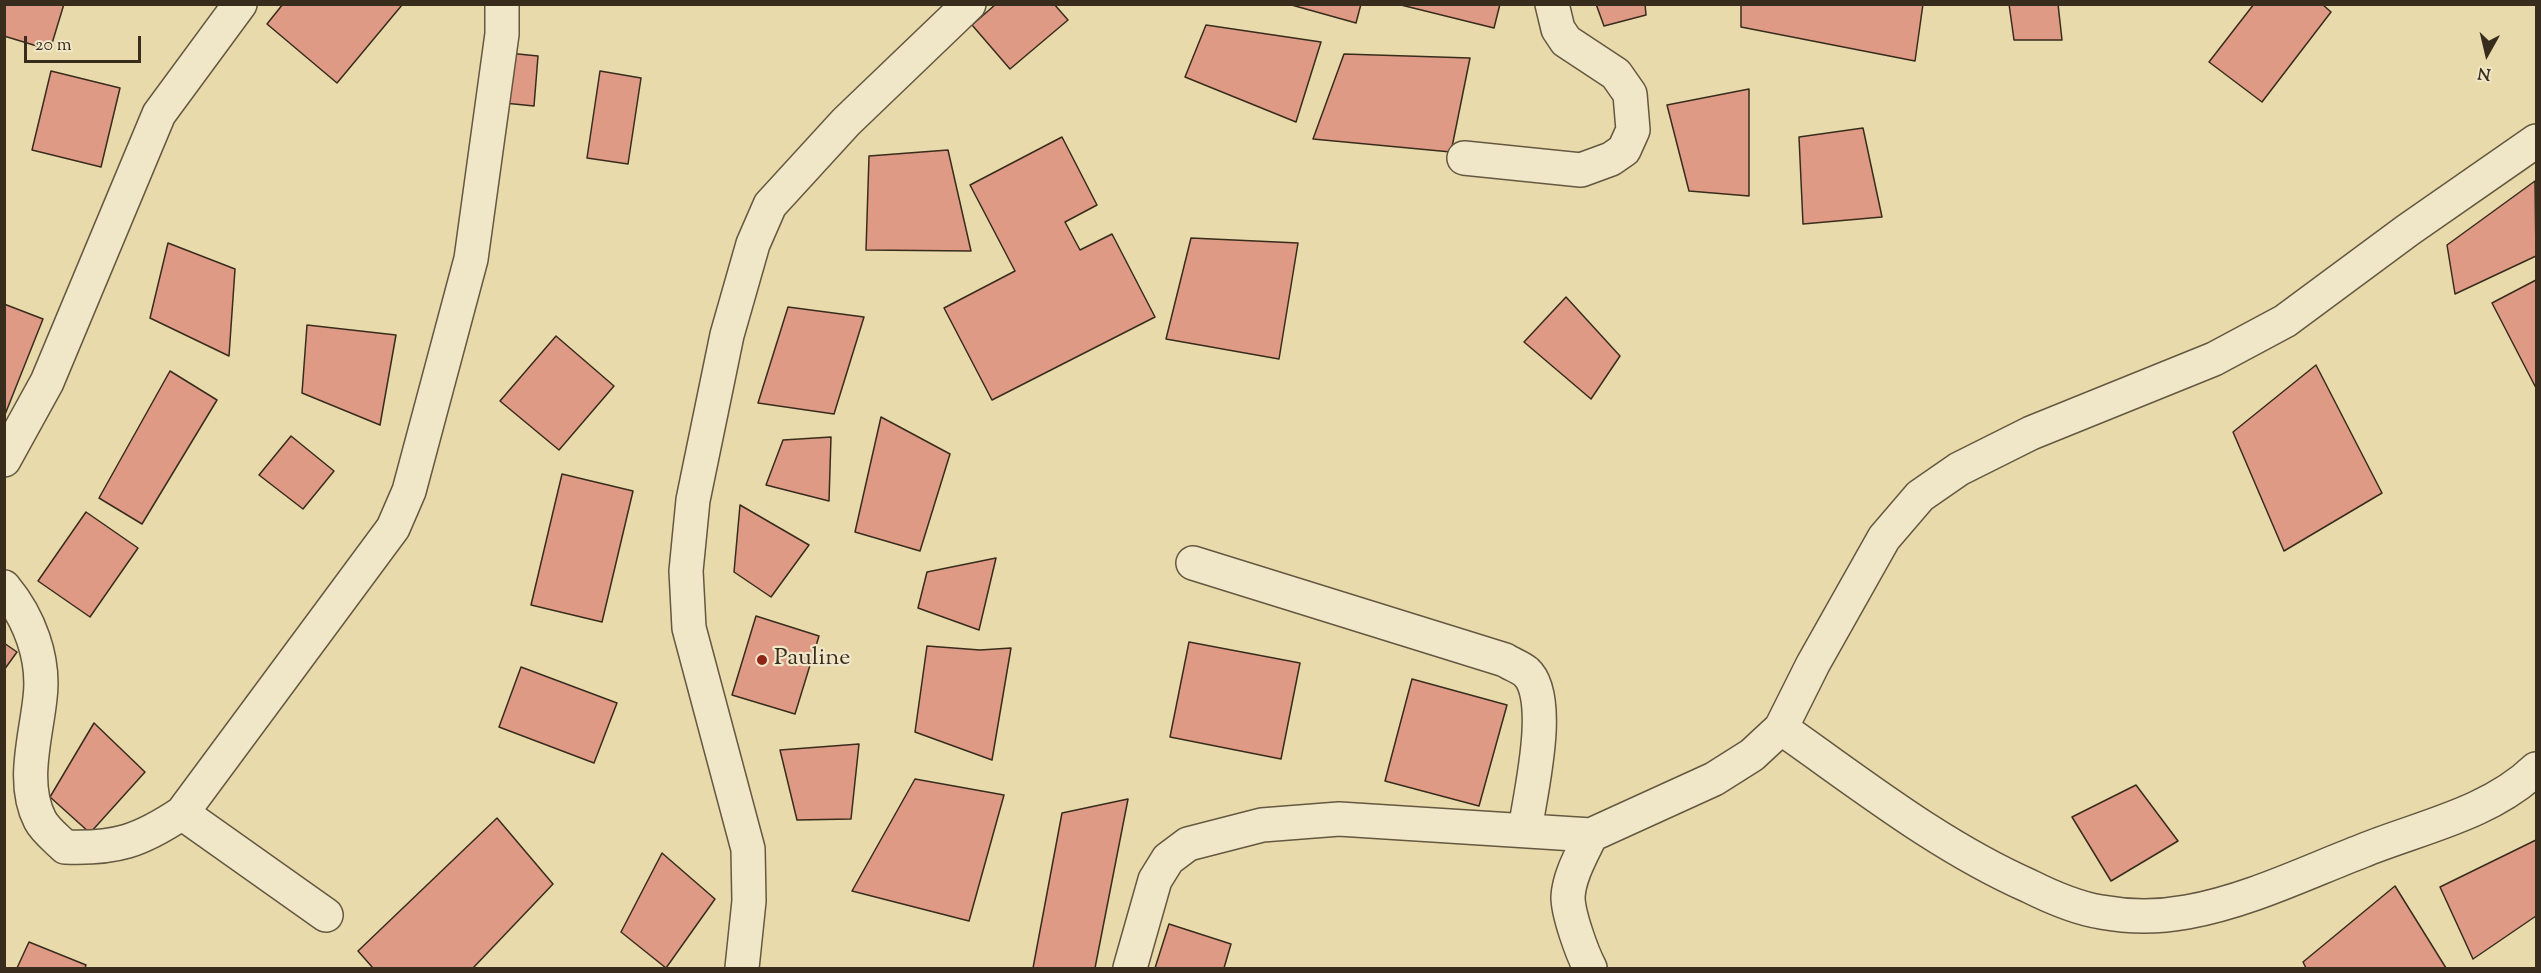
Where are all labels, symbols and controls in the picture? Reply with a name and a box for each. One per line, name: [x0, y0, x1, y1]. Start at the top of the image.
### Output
scale bar: [27, 24, 144, 62]
north arrow: [2457, 24, 2517, 84]
text: 20 m: [35, 33, 72, 59]
text: N: [2476, 60, 2492, 85]
place label: Pauline: [774, 646, 850, 674]
marker: Pauline: [755, 653, 769, 667]

